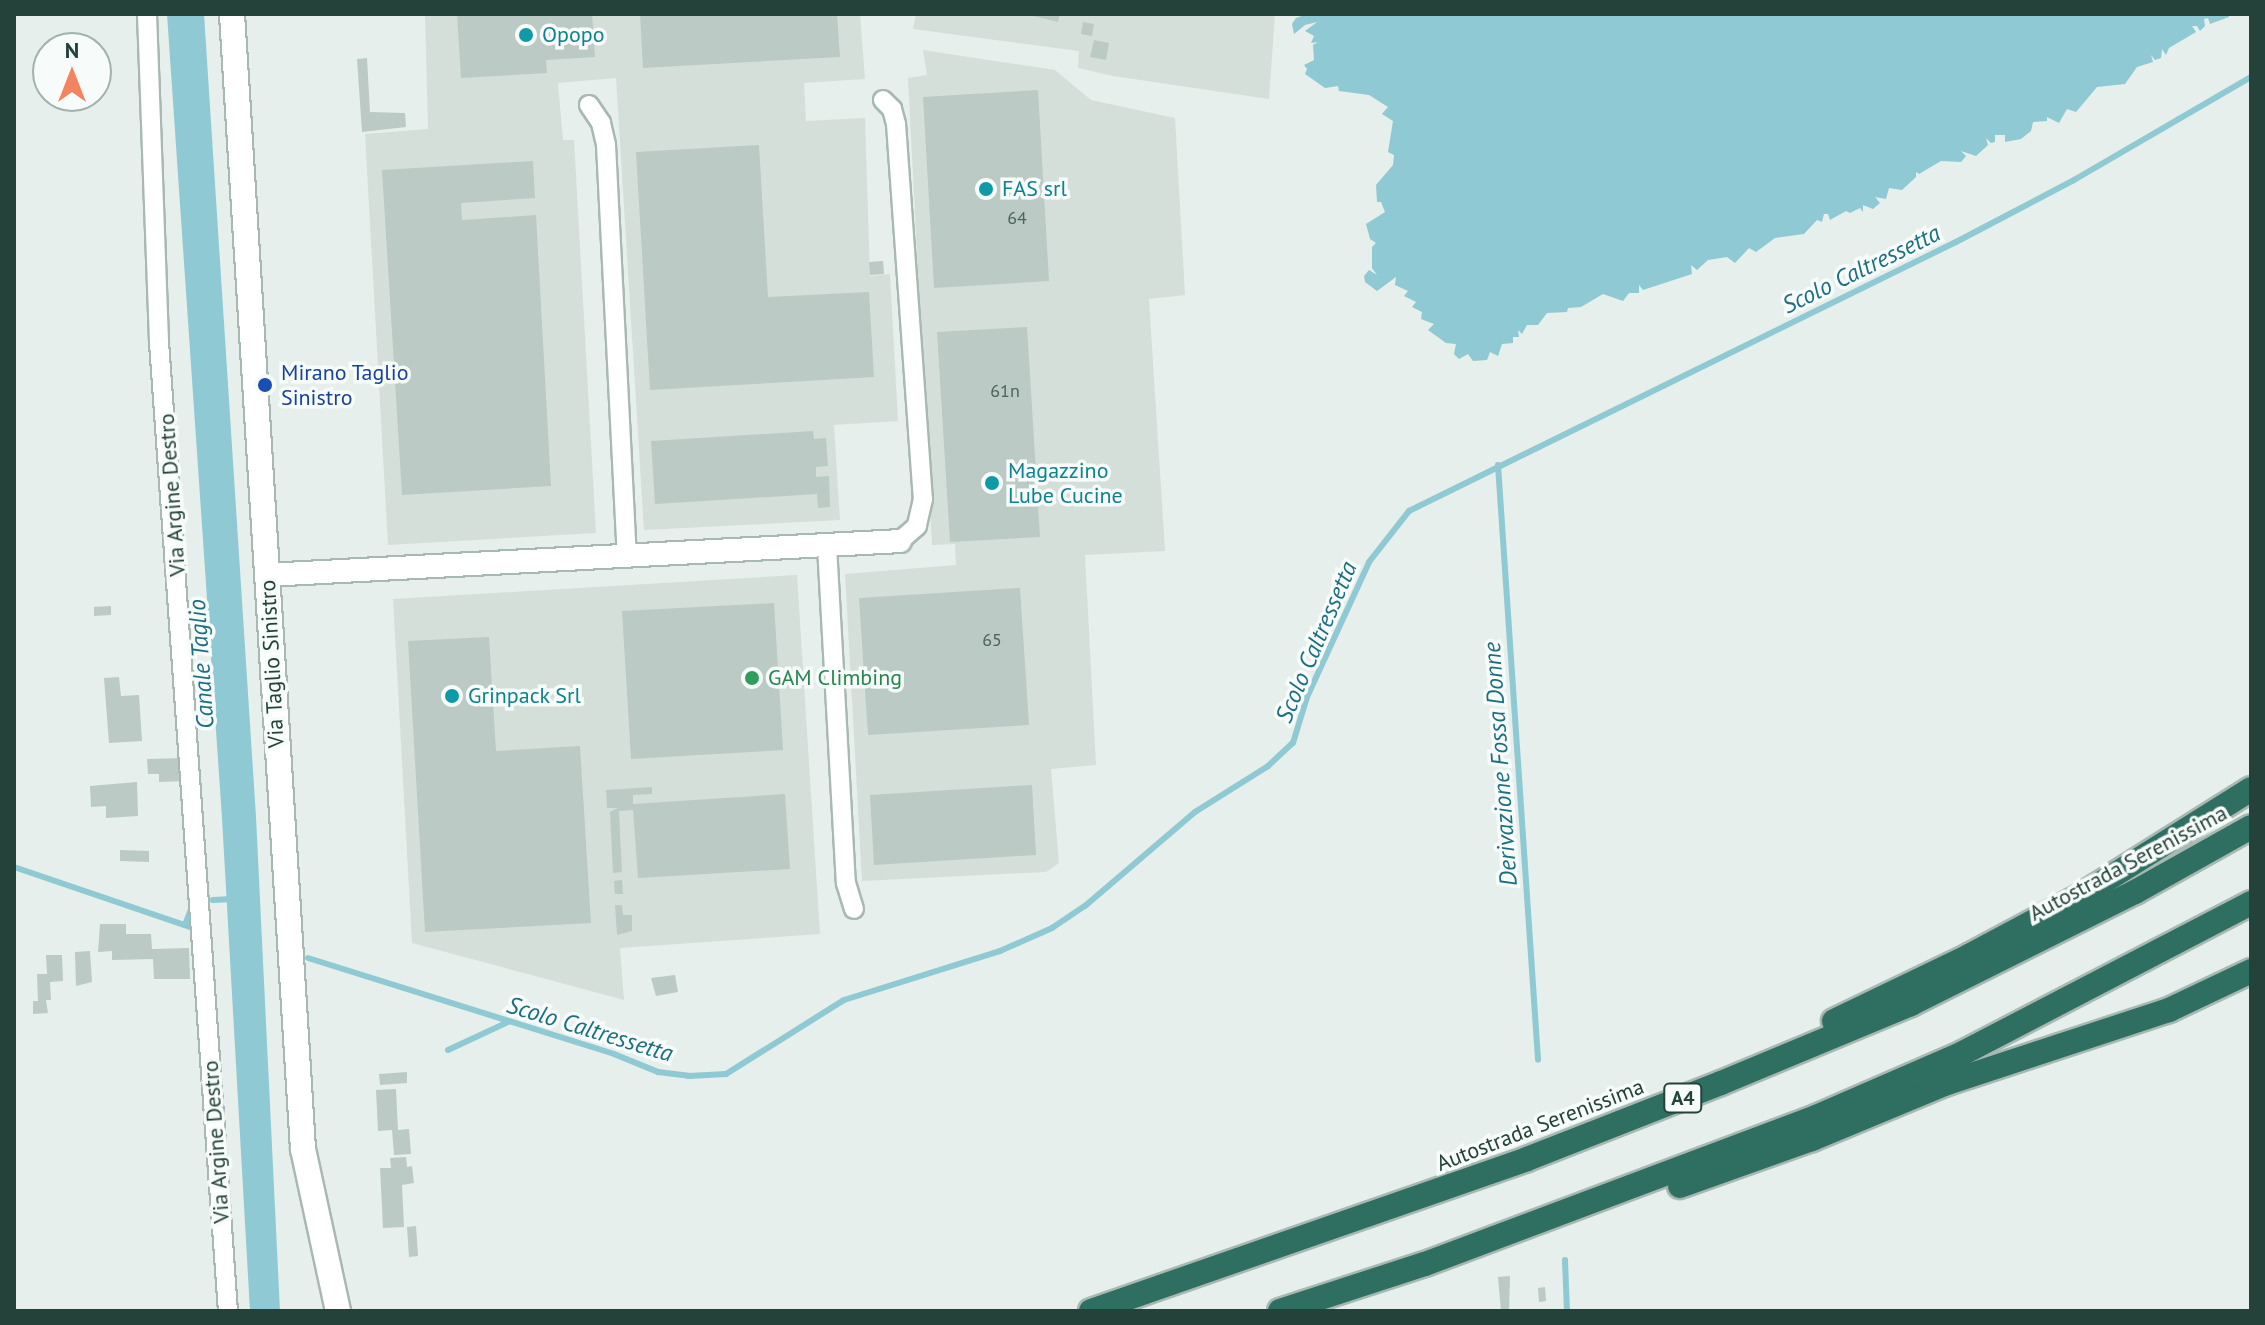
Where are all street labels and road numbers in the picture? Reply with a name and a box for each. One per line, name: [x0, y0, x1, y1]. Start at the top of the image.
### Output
street label: Via Argine Destro: [153, 412, 191, 578]
street label: Via Taglio Sinistro: [254, 579, 290, 749]
street label: Autostrada Serenissima: [2025, 800, 2231, 926]
street label: Via Argine Destro: [197, 1059, 235, 1225]
street label: Autostrada Serenissima: [1433, 1073, 1647, 1177]
road number: A4: [1663, 1082, 1703, 1114]

